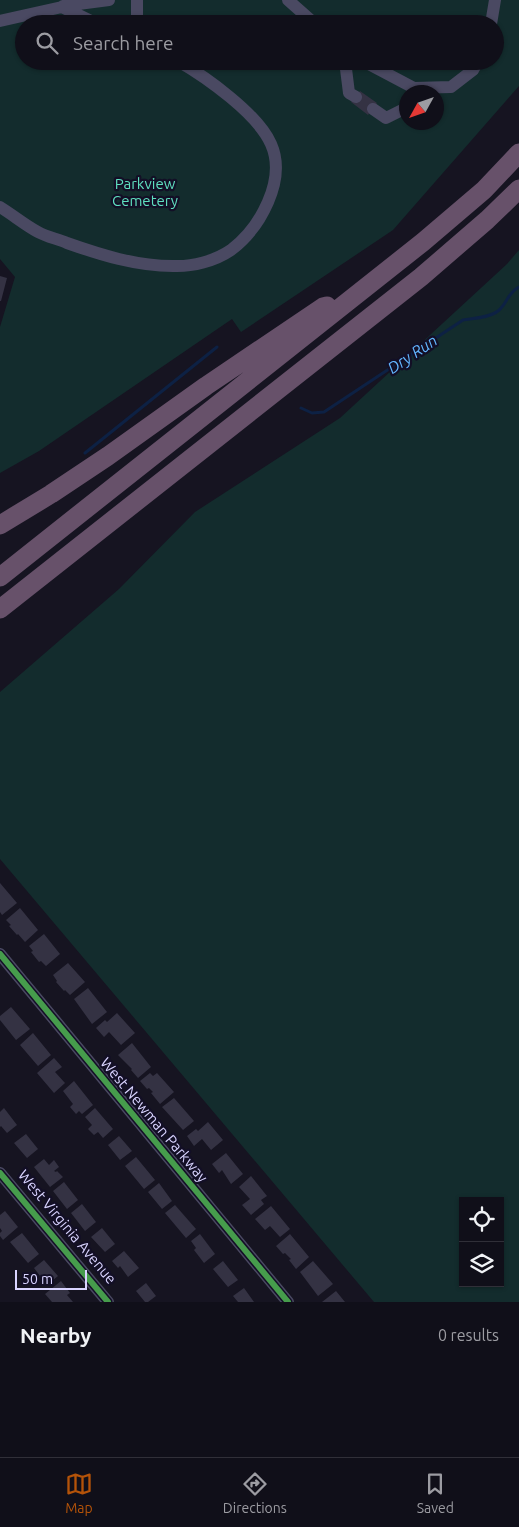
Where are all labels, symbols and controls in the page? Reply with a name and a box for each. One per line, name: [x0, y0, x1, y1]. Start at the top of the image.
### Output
search box: [15, 15, 504, 70]
icon: search: [33, 29, 61, 57]
text: Search here: [73, 32, 173, 54]
north arrow: [399, 85, 444, 130]
park label: Parkview Cemetery: [112, 175, 178, 209]
water label: Dry Run: [384, 331, 440, 377]
street label: West Newman Parkway: [97, 1054, 211, 1185]
street label: West Virginia Avenue: [15, 1166, 120, 1287]
map controls: [459, 1197, 504, 1287]
button: locate: [459, 1197, 504, 1242]
button: layers: [459, 1242, 504, 1287]
scale bar: [15, 1267, 88, 1290]
text: 50 m: [22, 1271, 53, 1287]
text: Nearby: [20, 1323, 91, 1347]
text: 0 results: [438, 1326, 499, 1344]
tab: Map: [65, 1470, 93, 1516]
tab: Directions: [223, 1470, 287, 1516]
tab: Saved: [417, 1470, 454, 1516]

